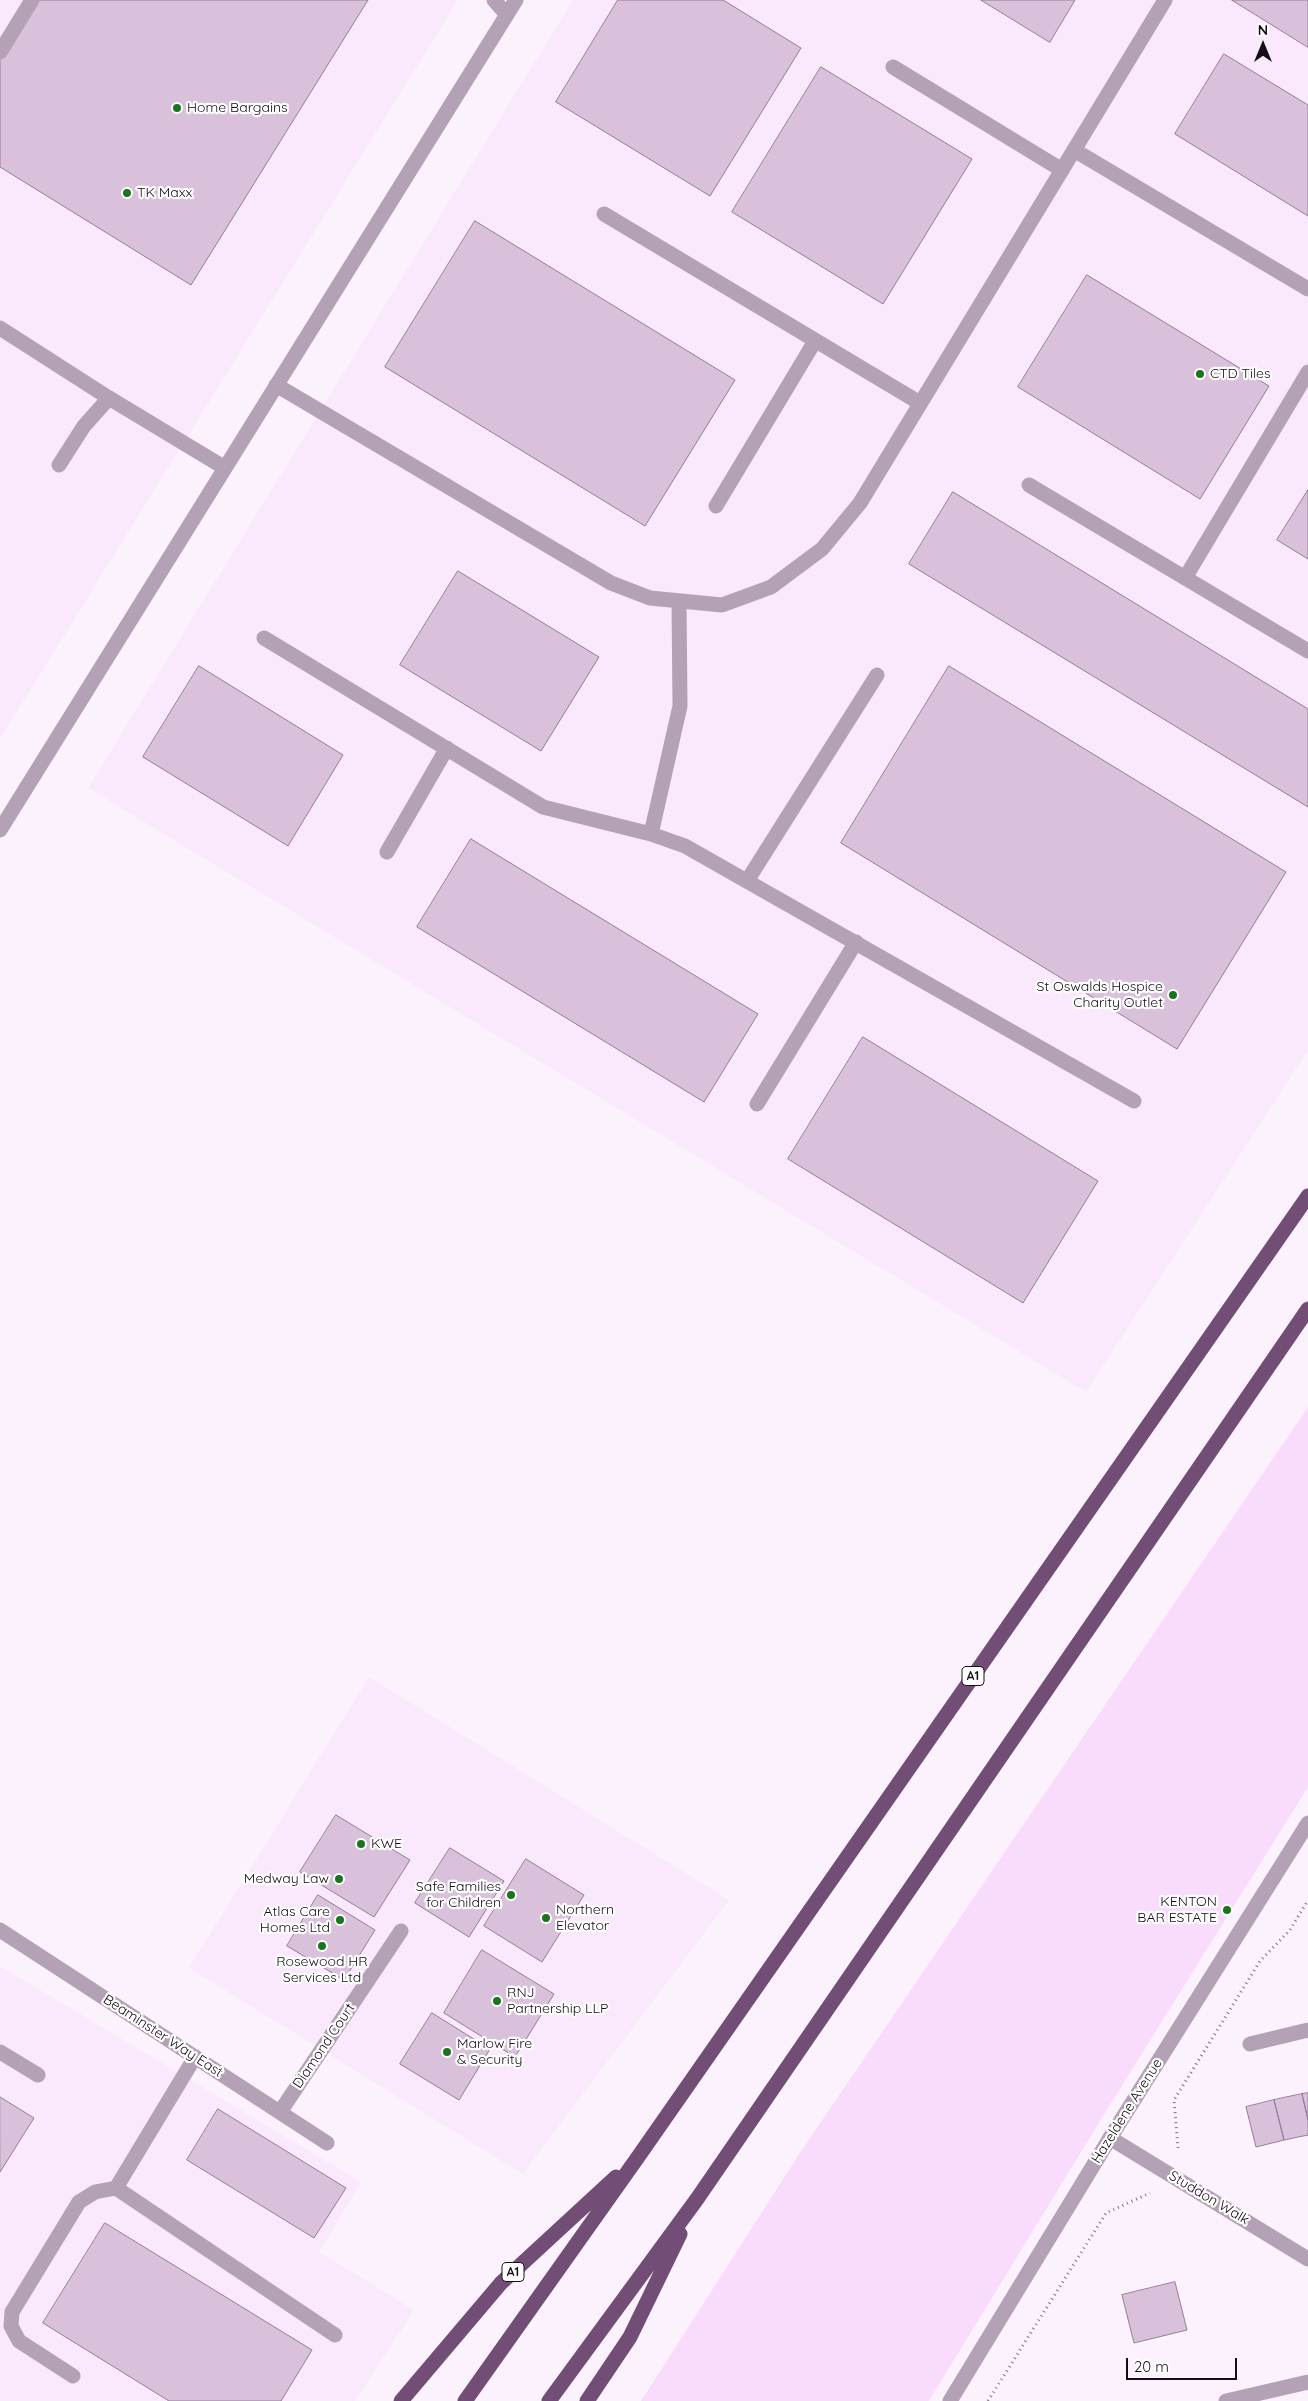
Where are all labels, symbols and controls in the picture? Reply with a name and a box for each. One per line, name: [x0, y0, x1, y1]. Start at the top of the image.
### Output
north arrow: [1238, 20, 1288, 70]
text: N: [1258, 21, 1268, 39]
place label: Home Bargains: [187, 100, 288, 116]
marker: Home Bargains: [171, 102, 183, 114]
place label: TK Maxx: [137, 185, 192, 201]
marker: TK Maxx: [121, 187, 133, 199]
place label: CTD Tiles: [1210, 366, 1270, 382]
marker: CTD Tiles: [1194, 368, 1206, 380]
place label: St Oswalds Hospice Charity Outlet: [1037, 979, 1163, 1012]
marker: St Oswalds Hospice Charity Outlet: [1167, 989, 1179, 1001]
road number: A1: [962, 1666, 984, 1685]
place label: KWE: [371, 1836, 402, 1852]
marker: KWE: [355, 1838, 367, 1850]
place label: Medway Law: [244, 1871, 329, 1887]
marker: Medway Law: [333, 1873, 345, 1885]
place label: Safe Families for Children: [416, 1879, 501, 1911]
marker: Safe Families for Children: [505, 1889, 517, 1901]
place label: KENTON BAR ESTATE: [1137, 1894, 1217, 1926]
place label: Northern Elevator: [556, 1902, 614, 1934]
place label: Atlas Care Homes Ltd: [260, 1904, 330, 1936]
marker: KENTON BAR ESTATE: [1221, 1904, 1233, 1916]
marker: Northern Elevator: [540, 1912, 552, 1924]
marker: Atlas Care Homes Ltd: [334, 1914, 346, 1926]
marker: Rosewood HR Services Ltd: [316, 1940, 328, 1952]
place label: Rosewood HR Services Ltd: [276, 1954, 368, 1986]
place label: RNJ Partnership LLP: [507, 1985, 608, 2018]
street label: Beaminster Way East: [100, 1991, 226, 2081]
marker: RNJ Partnership LLP: [491, 1995, 503, 2007]
street label: Diamond Court: [289, 2000, 359, 2092]
place label: Marlow Fire & Security: [457, 2036, 532, 2068]
marker: Marlow Fire & Security: [441, 2046, 453, 2058]
street label: Hazeldene Avenue: [1088, 2056, 1166, 2166]
street label: Studdon Walk: [1166, 2167, 1252, 2229]
road number: A1: [502, 2262, 524, 2282]
scale bar: [1128, 2348, 1239, 2380]
text: 20 m: [1134, 2357, 1169, 2376]

